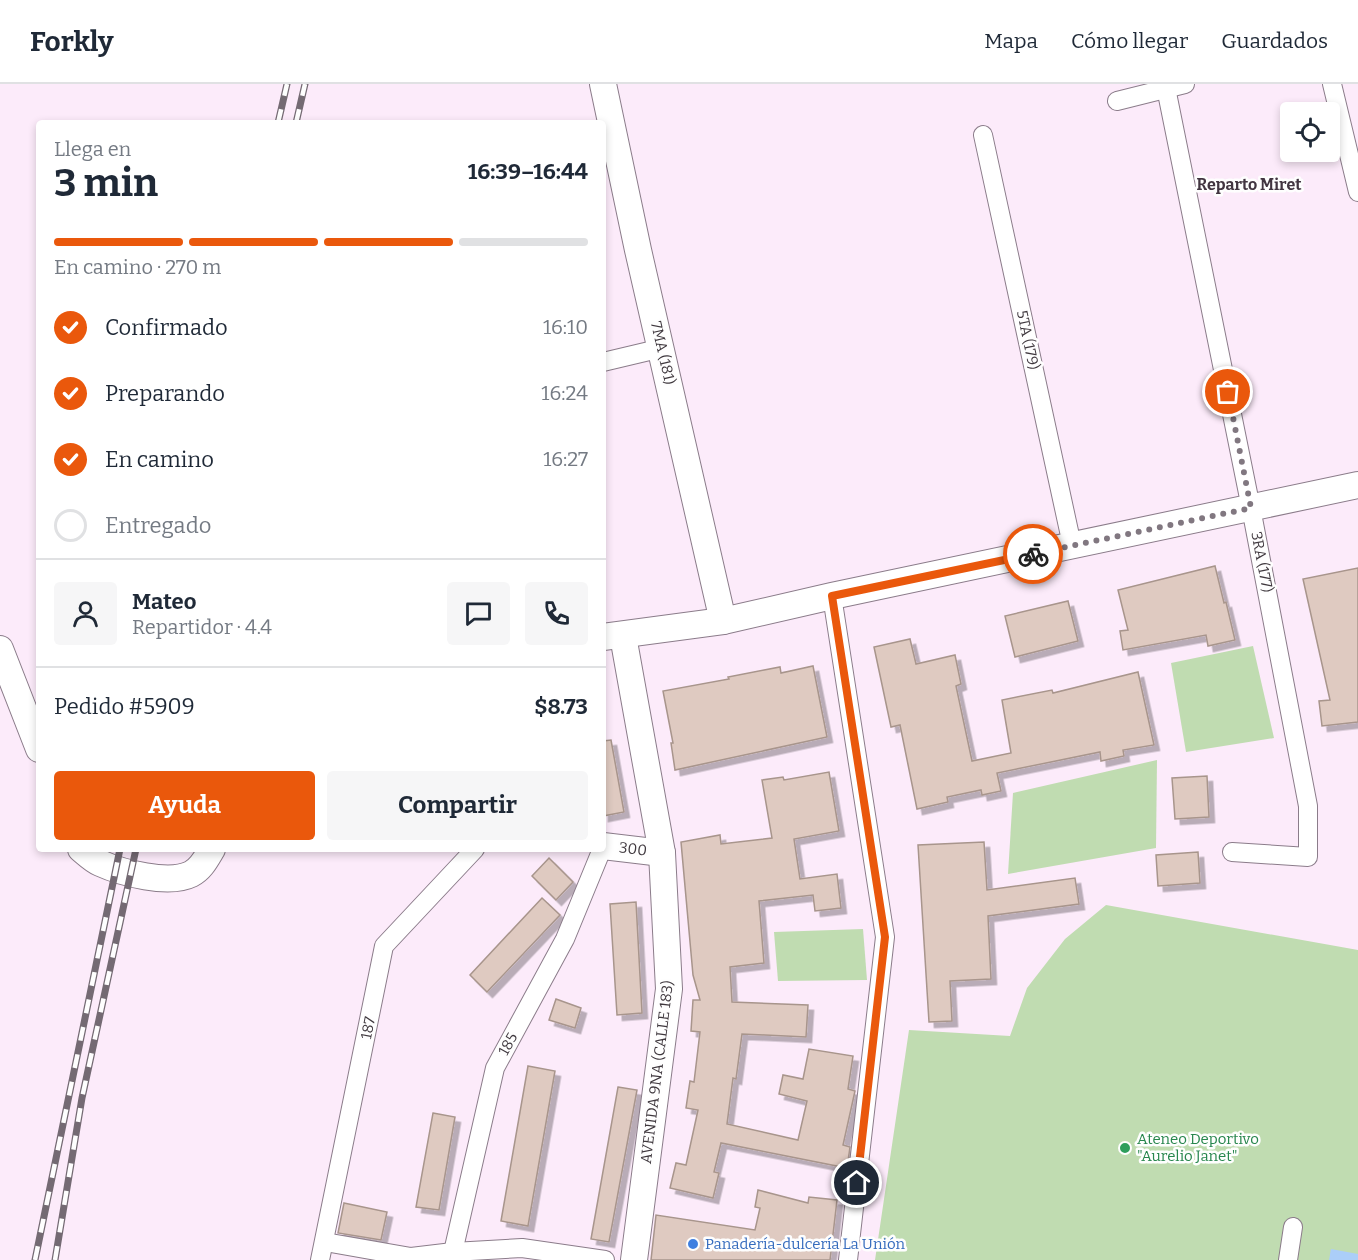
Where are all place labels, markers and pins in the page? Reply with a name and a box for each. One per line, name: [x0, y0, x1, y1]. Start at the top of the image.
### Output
pin: [1202, 366, 1253, 417]
place label: Ateneo Deportivo "Aurelio Janet": [1137, 1130, 1259, 1165]
marker: Ateneo Deportivo "Aurelio Janet": [1118, 1141, 1132, 1155]
pin: [831, 1157, 882, 1208]
place label: Panadería-dulcería La Unión: [705, 1235, 906, 1253]
marker: Panadería-dulcería La Unión: [686, 1237, 700, 1251]

